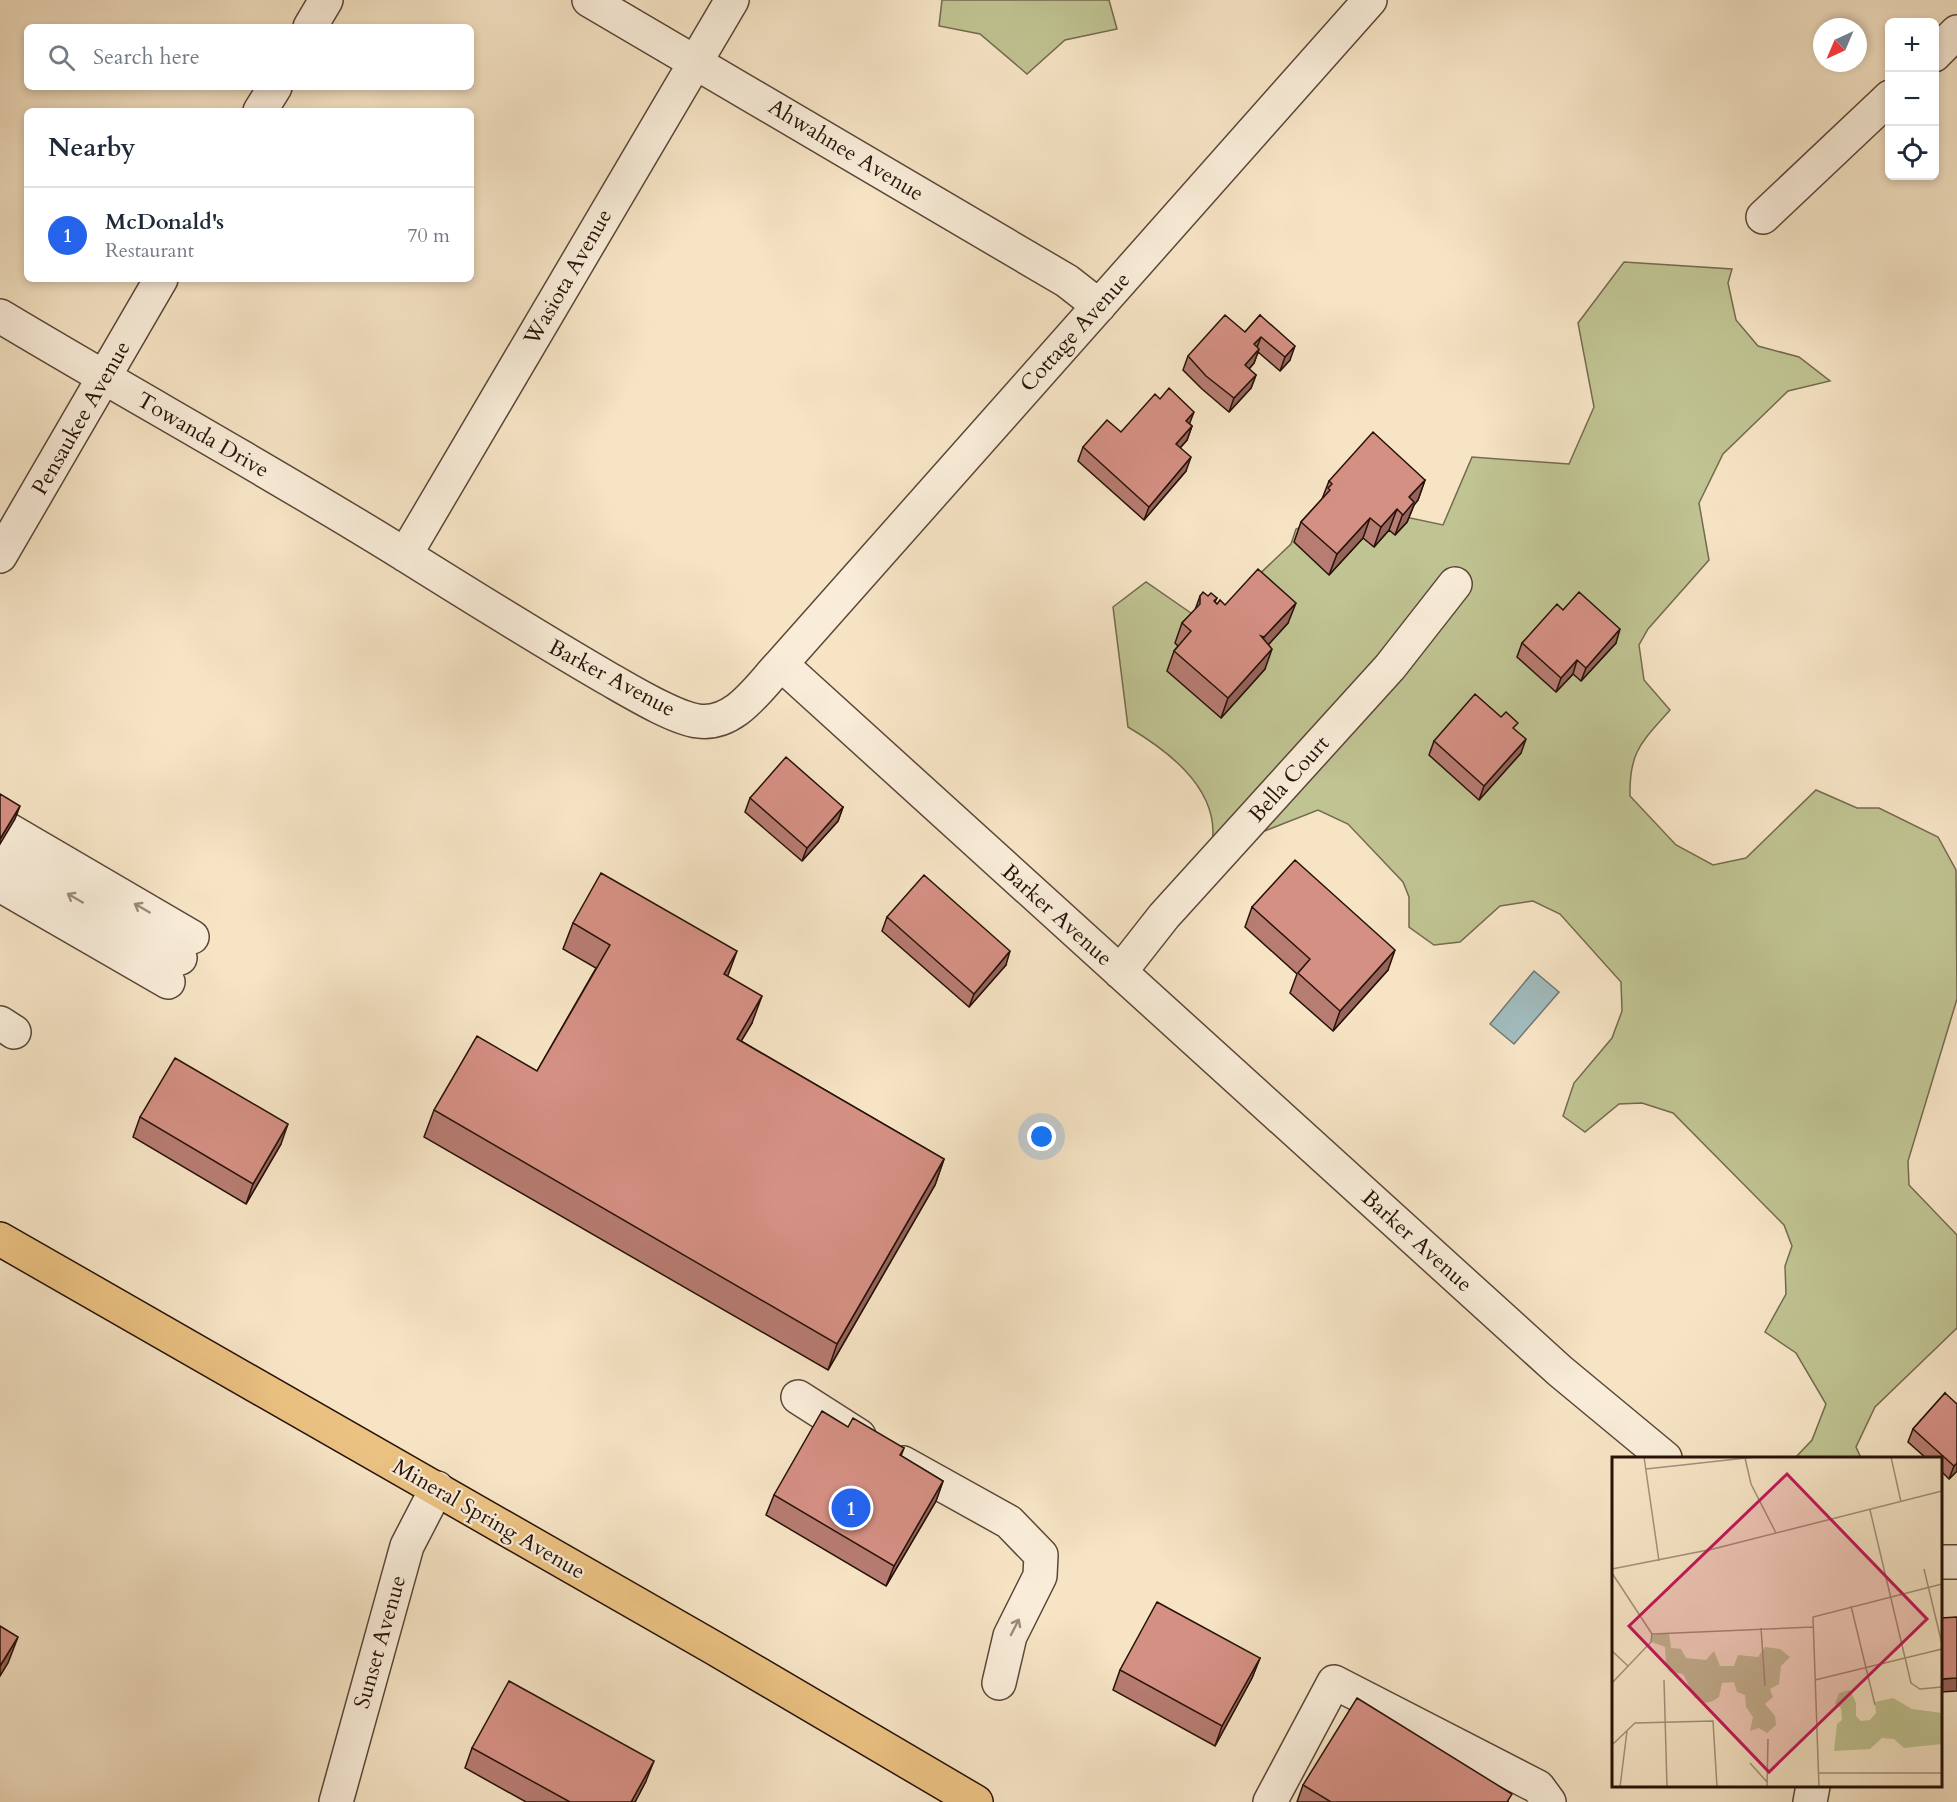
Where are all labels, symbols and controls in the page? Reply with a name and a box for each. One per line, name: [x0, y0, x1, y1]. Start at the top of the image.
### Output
north arrow: [1813, 18, 1867, 72]
map controls: [1885, 18, 1939, 180]
button: +: [1885, 18, 1939, 72]
search box: [24, 24, 474, 90]
icon: search: [45, 41, 78, 74]
text: Search here: [93, 42, 200, 72]
button: −: [1885, 72, 1939, 126]
street label: Ahwahnee Avenue: [763, 92, 929, 208]
button: locate: [1885, 126, 1939, 180]
text: Nearby: [48, 130, 136, 165]
street label: Wasiota Avenue: [516, 203, 619, 352]
text: McDonald's: [105, 207, 224, 237]
text: 1: [62, 222, 73, 249]
text: 70 m: [407, 222, 450, 249]
text: Restaurant: [105, 237, 194, 264]
street label: Cottage Avenue: [1013, 266, 1137, 398]
street label: Pensaukee Avenue: [25, 335, 137, 501]
street label: Towanda Drive: [131, 385, 275, 485]
street label: Barker Avenue: [543, 632, 681, 724]
street label: Bella Court: [1242, 729, 1336, 829]
street label: Barker Avenue: [995, 857, 1119, 973]
one-way arrow: [67, 891, 84, 903]
one-way arrow: [134, 901, 151, 913]
your location: [1027, 1122, 1056, 1151]
street label: Barker Avenue: [1355, 1183, 1479, 1299]
street label: Mineral Spring Avenue: [387, 1452, 591, 1586]
inset map: [1612, 1457, 1942, 1787]
pin: 1: [832, 1486, 870, 1530]
street label: Sunset Avenue: [347, 1572, 413, 1712]
one-way arrow: [1010, 1619, 1021, 1637]

